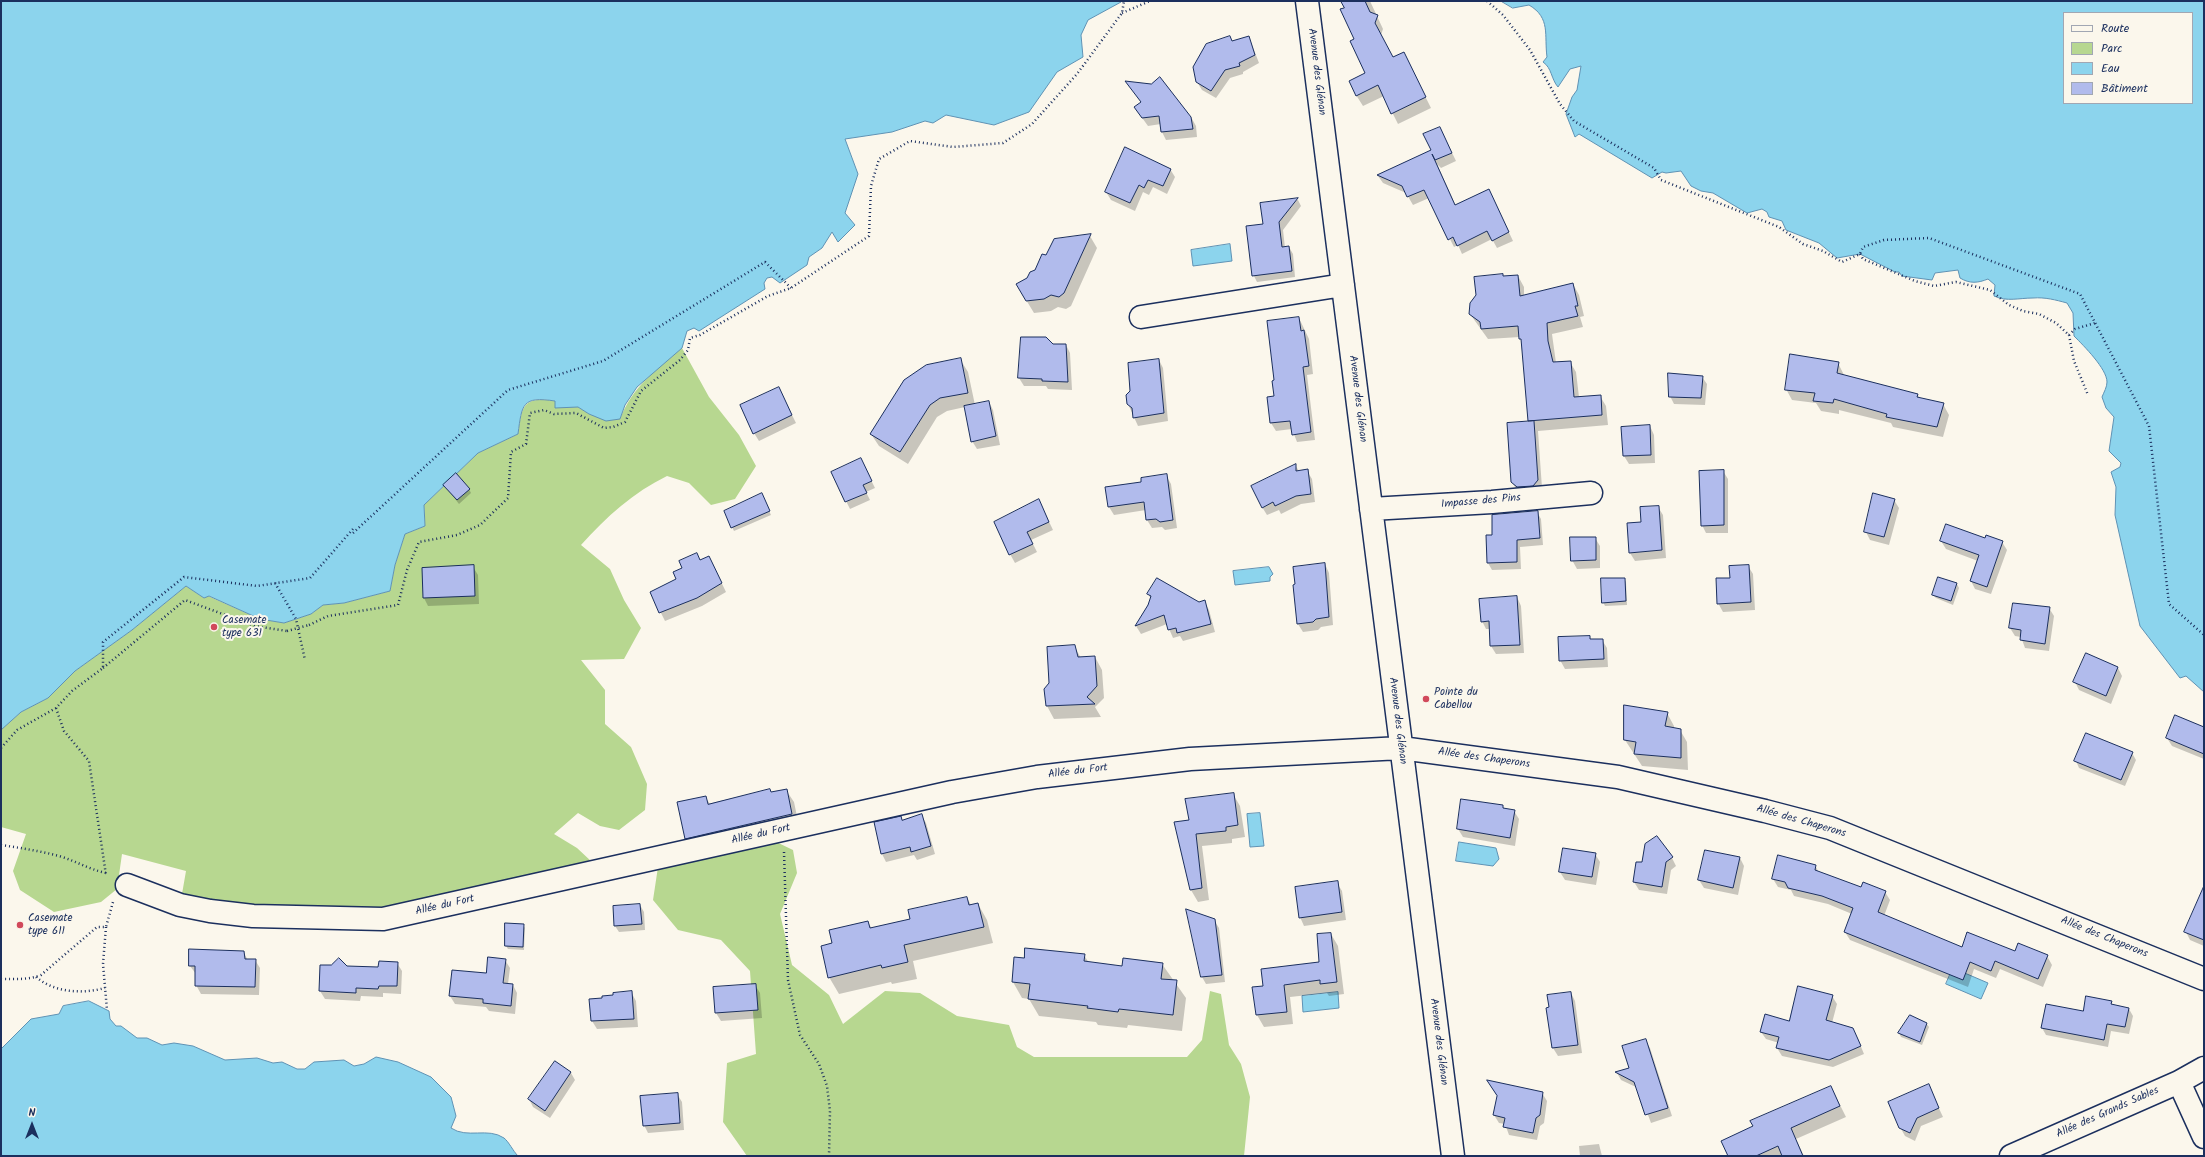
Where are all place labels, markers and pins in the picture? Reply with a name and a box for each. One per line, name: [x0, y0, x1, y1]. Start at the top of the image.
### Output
place label: Casemate type 631: [222, 614, 267, 640]
marker: Casemate type 631: [209, 622, 219, 632]
place label: Pointe du Cabellou: [1434, 686, 1478, 712]
marker: Pointe du Cabellou: [1421, 694, 1431, 704]
place label: Casemate type 611: [28, 912, 73, 938]
marker: Casemate type 611: [15, 920, 25, 930]

